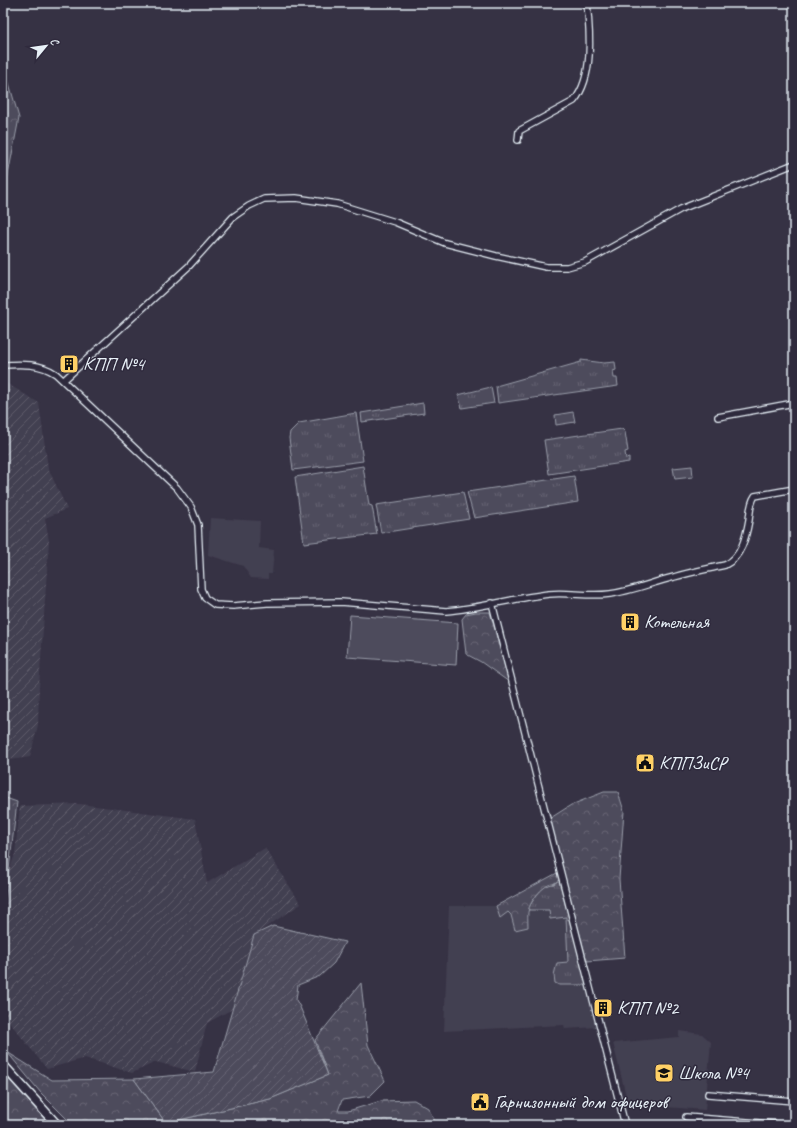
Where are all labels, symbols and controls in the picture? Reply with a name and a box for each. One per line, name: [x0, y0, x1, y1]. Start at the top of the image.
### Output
north arrow: [26, 26, 66, 66]
text: С: [47, 35, 63, 48]
place label: КПП №4: [83, 352, 147, 376]
building icon: КПП №4: [58, 353, 80, 375]
place label: Котельная: [644, 610, 710, 634]
building icon: Котельная: [619, 611, 641, 633]
place label: КППЗиСР: [659, 751, 730, 775]
public building icon: КППЗиСР: [634, 752, 656, 774]
place label: КПП №2: [617, 996, 680, 1020]
building icon: КПП №2: [592, 997, 614, 1019]
place label: Школа №4: [678, 1061, 751, 1085]
school or university icon: Школа №4: [653, 1062, 675, 1084]
place label: Гарнизонный дом офицеров: [494, 1090, 672, 1114]
public building icon: Гарнизонный дом офицеров: [469, 1091, 491, 1113]

